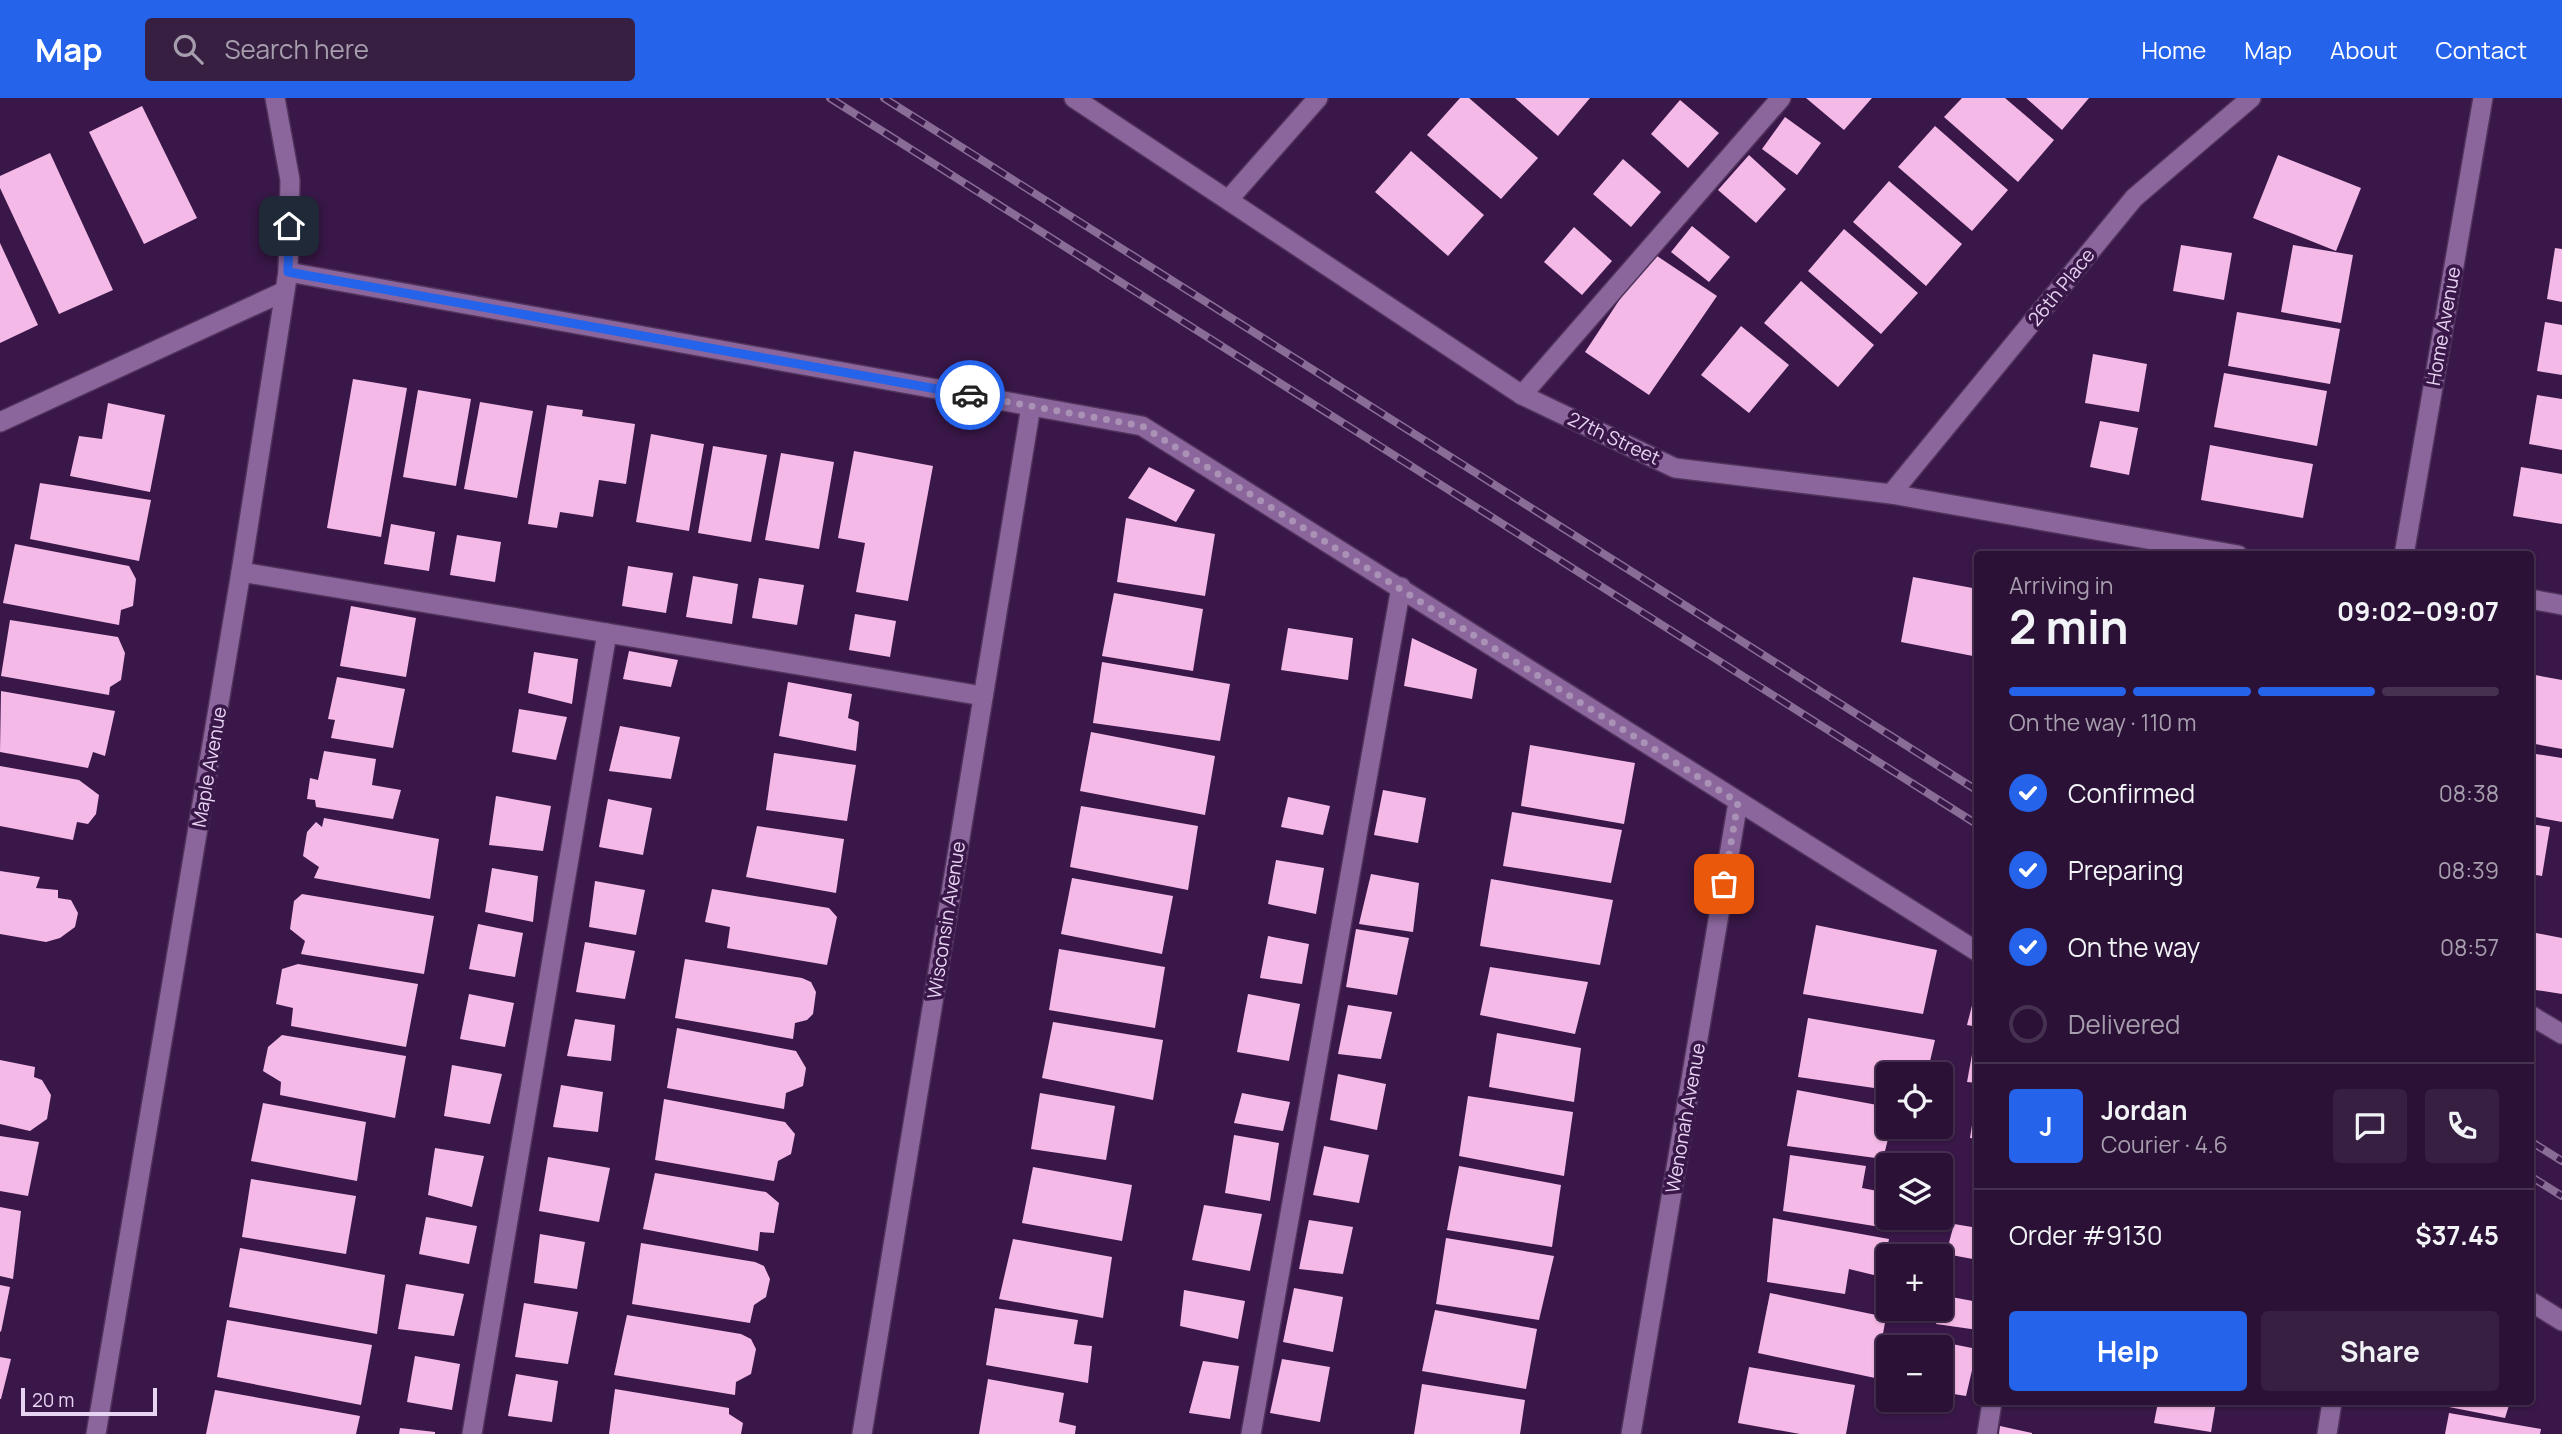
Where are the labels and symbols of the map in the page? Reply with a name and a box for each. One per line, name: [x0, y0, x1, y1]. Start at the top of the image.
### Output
pin: [259, 196, 319, 256]
street label: 26th Place: [2022, 243, 2100, 331]
street label: Home Avenue: [2420, 265, 2466, 387]
courier: [935, 360, 1005, 430]
street label: 27th Street: [1564, 405, 1664, 471]
street label: Maple Avenue: [186, 705, 232, 829]
street label: Wisconsin Avenue: [921, 839, 971, 1001]
pin: [1694, 854, 1754, 914]
street label: Wenonah Avenue: [1659, 1041, 1711, 1195]
scale bar: [21, 1385, 158, 1417]

